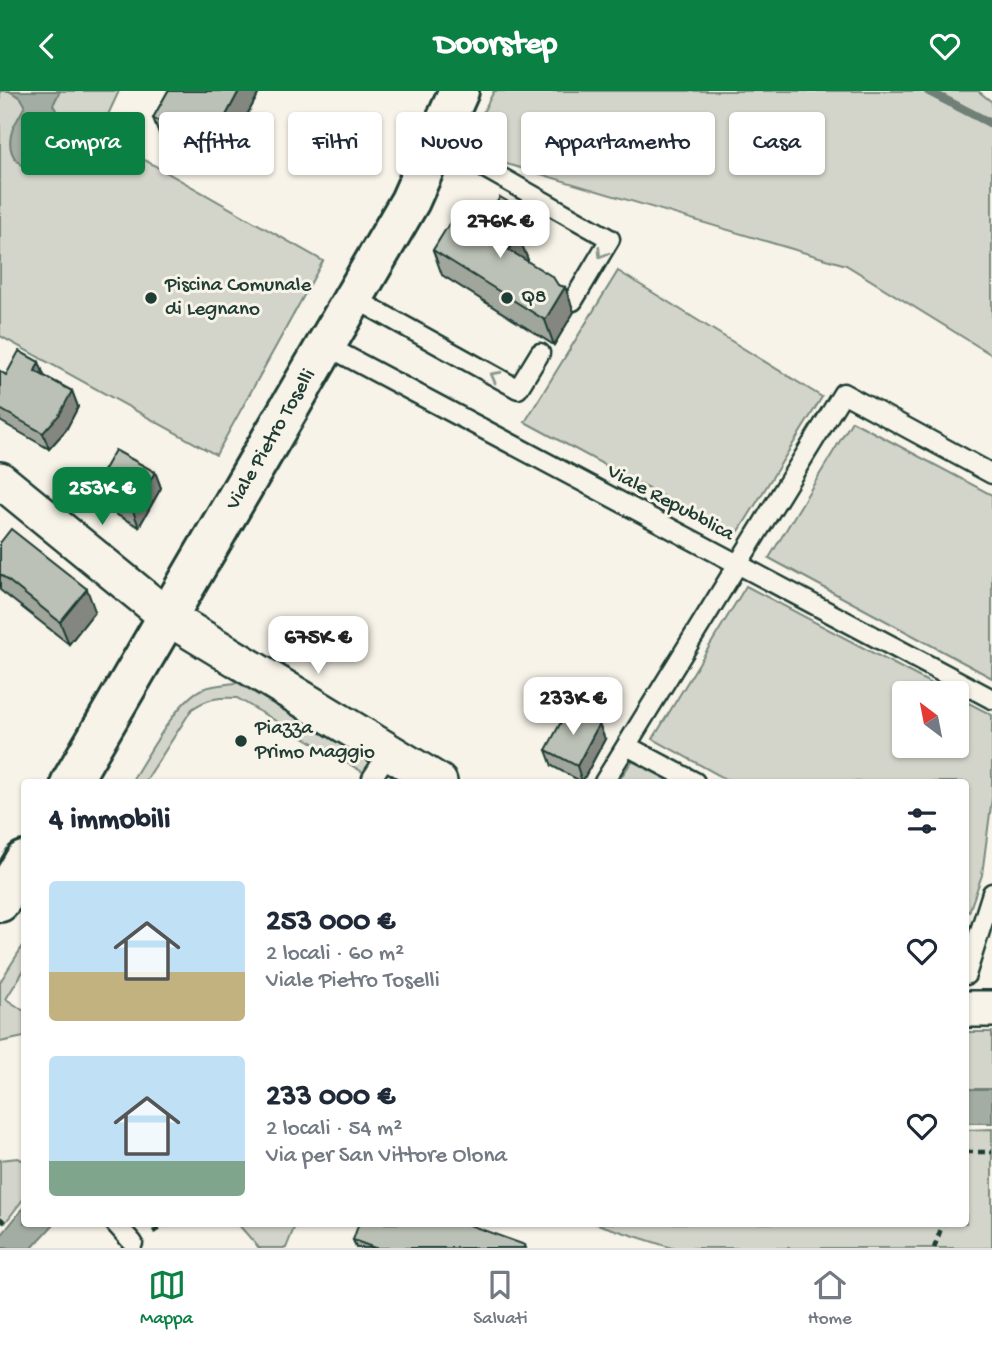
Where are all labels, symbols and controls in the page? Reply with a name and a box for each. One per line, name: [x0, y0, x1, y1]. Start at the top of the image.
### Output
icon: back: [28, 27, 66, 65]
text: Doorstep: [435, 27, 557, 65]
icon: heart: [926, 27, 964, 65]
chip: Compra: [21, 112, 145, 175]
chip: Affitta: [159, 112, 274, 175]
chip: Filtri: [288, 112, 382, 175]
chip: Nuovo: [396, 112, 507, 175]
chip: Appartamento: [521, 112, 715, 175]
chip: Casa: [729, 112, 825, 175]
pin: 276K €: [443, 201, 557, 260]
text: 276K €: [467, 209, 533, 236]
one-way arrow: [597, 245, 610, 258]
place label: Piscina Comunale di Legnano: [164, 274, 312, 323]
place label: Q8: [521, 286, 547, 311]
marker: Piscina Comunale di Legnano: [143, 290, 159, 306]
marker: Q8: [499, 290, 515, 306]
street label: Viale Pietro Toselli: [221, 365, 322, 516]
one-way arrow: [490, 371, 502, 384]
street label: Viale Repubblica: [601, 460, 739, 549]
pin: 253K €: [45, 467, 159, 527]
text: 253K €: [68, 476, 136, 503]
pin: 675K €: [261, 617, 375, 676]
text: 675K €: [284, 625, 352, 652]
pin: 233K €: [516, 677, 630, 737]
north arrow: [892, 681, 970, 758]
map controls: [892, 681, 969, 758]
text: 233K €: [540, 686, 606, 713]
place label: Piazza Primo Maggio: [254, 717, 375, 766]
marker: Piazza Primo Maggio: [233, 733, 249, 749]
icon: filters: [903, 802, 941, 840]
text: 4 immobili: [49, 804, 170, 839]
text: 253 000 €: [266, 906, 395, 941]
icon: home: [105, 909, 189, 993]
icon: heart: [903, 932, 941, 970]
text: 2 locali · 60 m²: [266, 941, 404, 968]
text: Viale Pietro Toselli: [266, 968, 440, 995]
text: 233 000 €: [266, 1081, 395, 1116]
icon: home: [105, 1084, 189, 1168]
icon: heart: [903, 1107, 941, 1145]
text: 2 locali · 54 m²: [266, 1116, 402, 1143]
text: Via per San Vittore Olona: [266, 1143, 507, 1170]
tab: Mappa: [140, 1266, 193, 1331]
tab: Salvati: [473, 1266, 528, 1331]
tab: Home: [808, 1266, 852, 1331]

